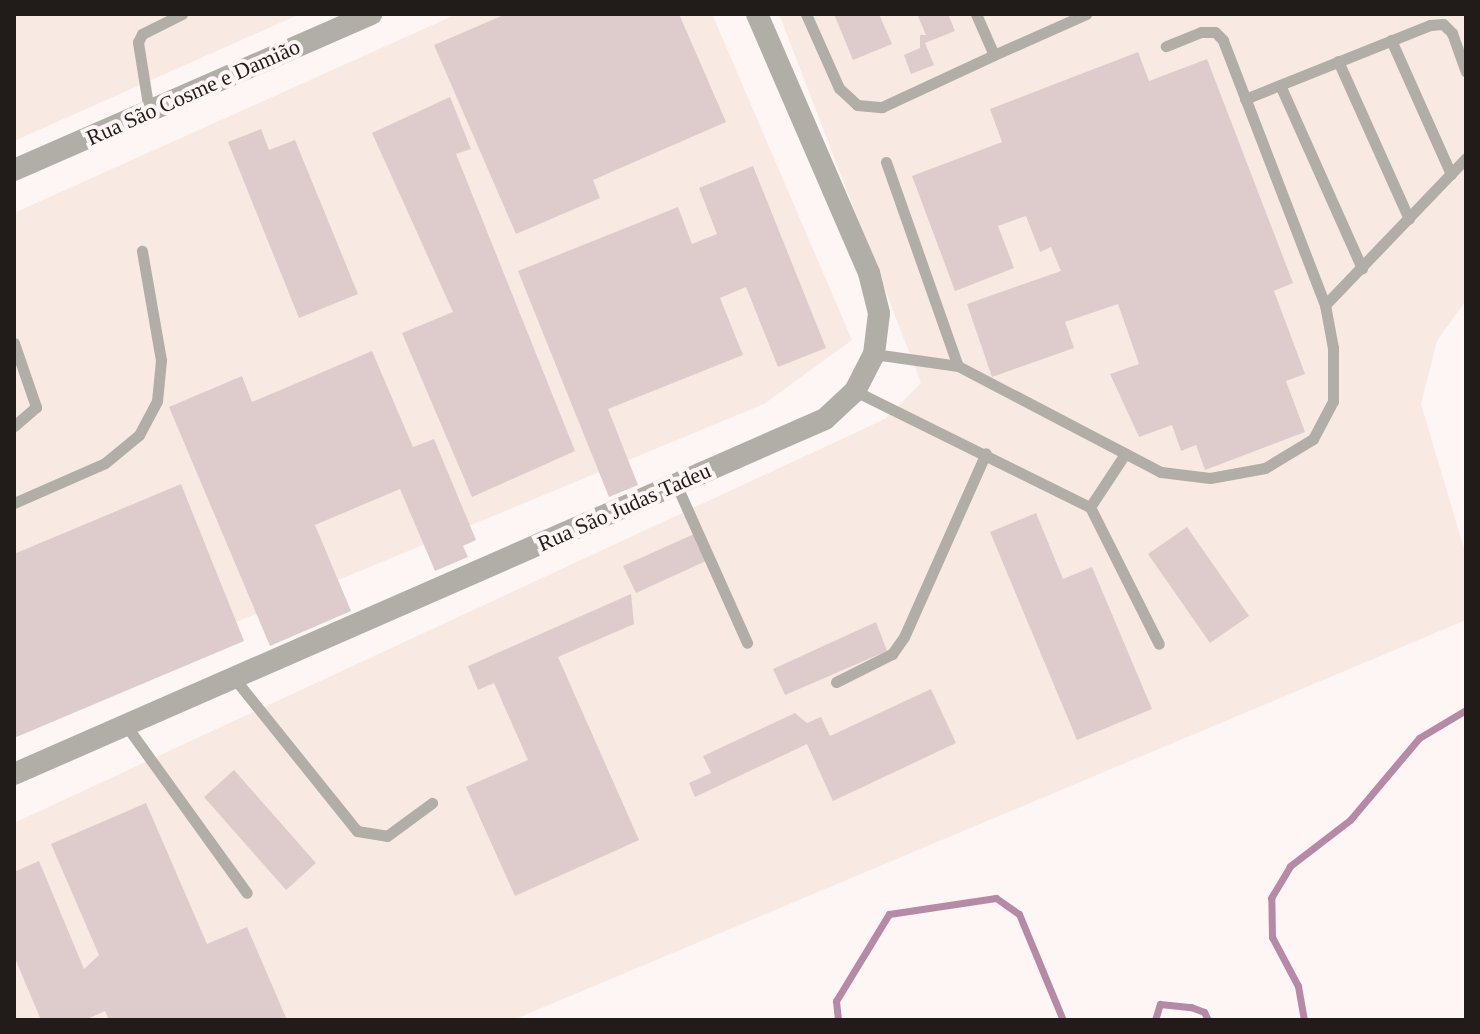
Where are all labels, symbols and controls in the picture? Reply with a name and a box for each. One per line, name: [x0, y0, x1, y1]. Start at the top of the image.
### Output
street label: Rua São Cosme e Damião: [82, 33, 304, 151]
street label: Rua São Judas Tadeu: [533, 457, 715, 557]

